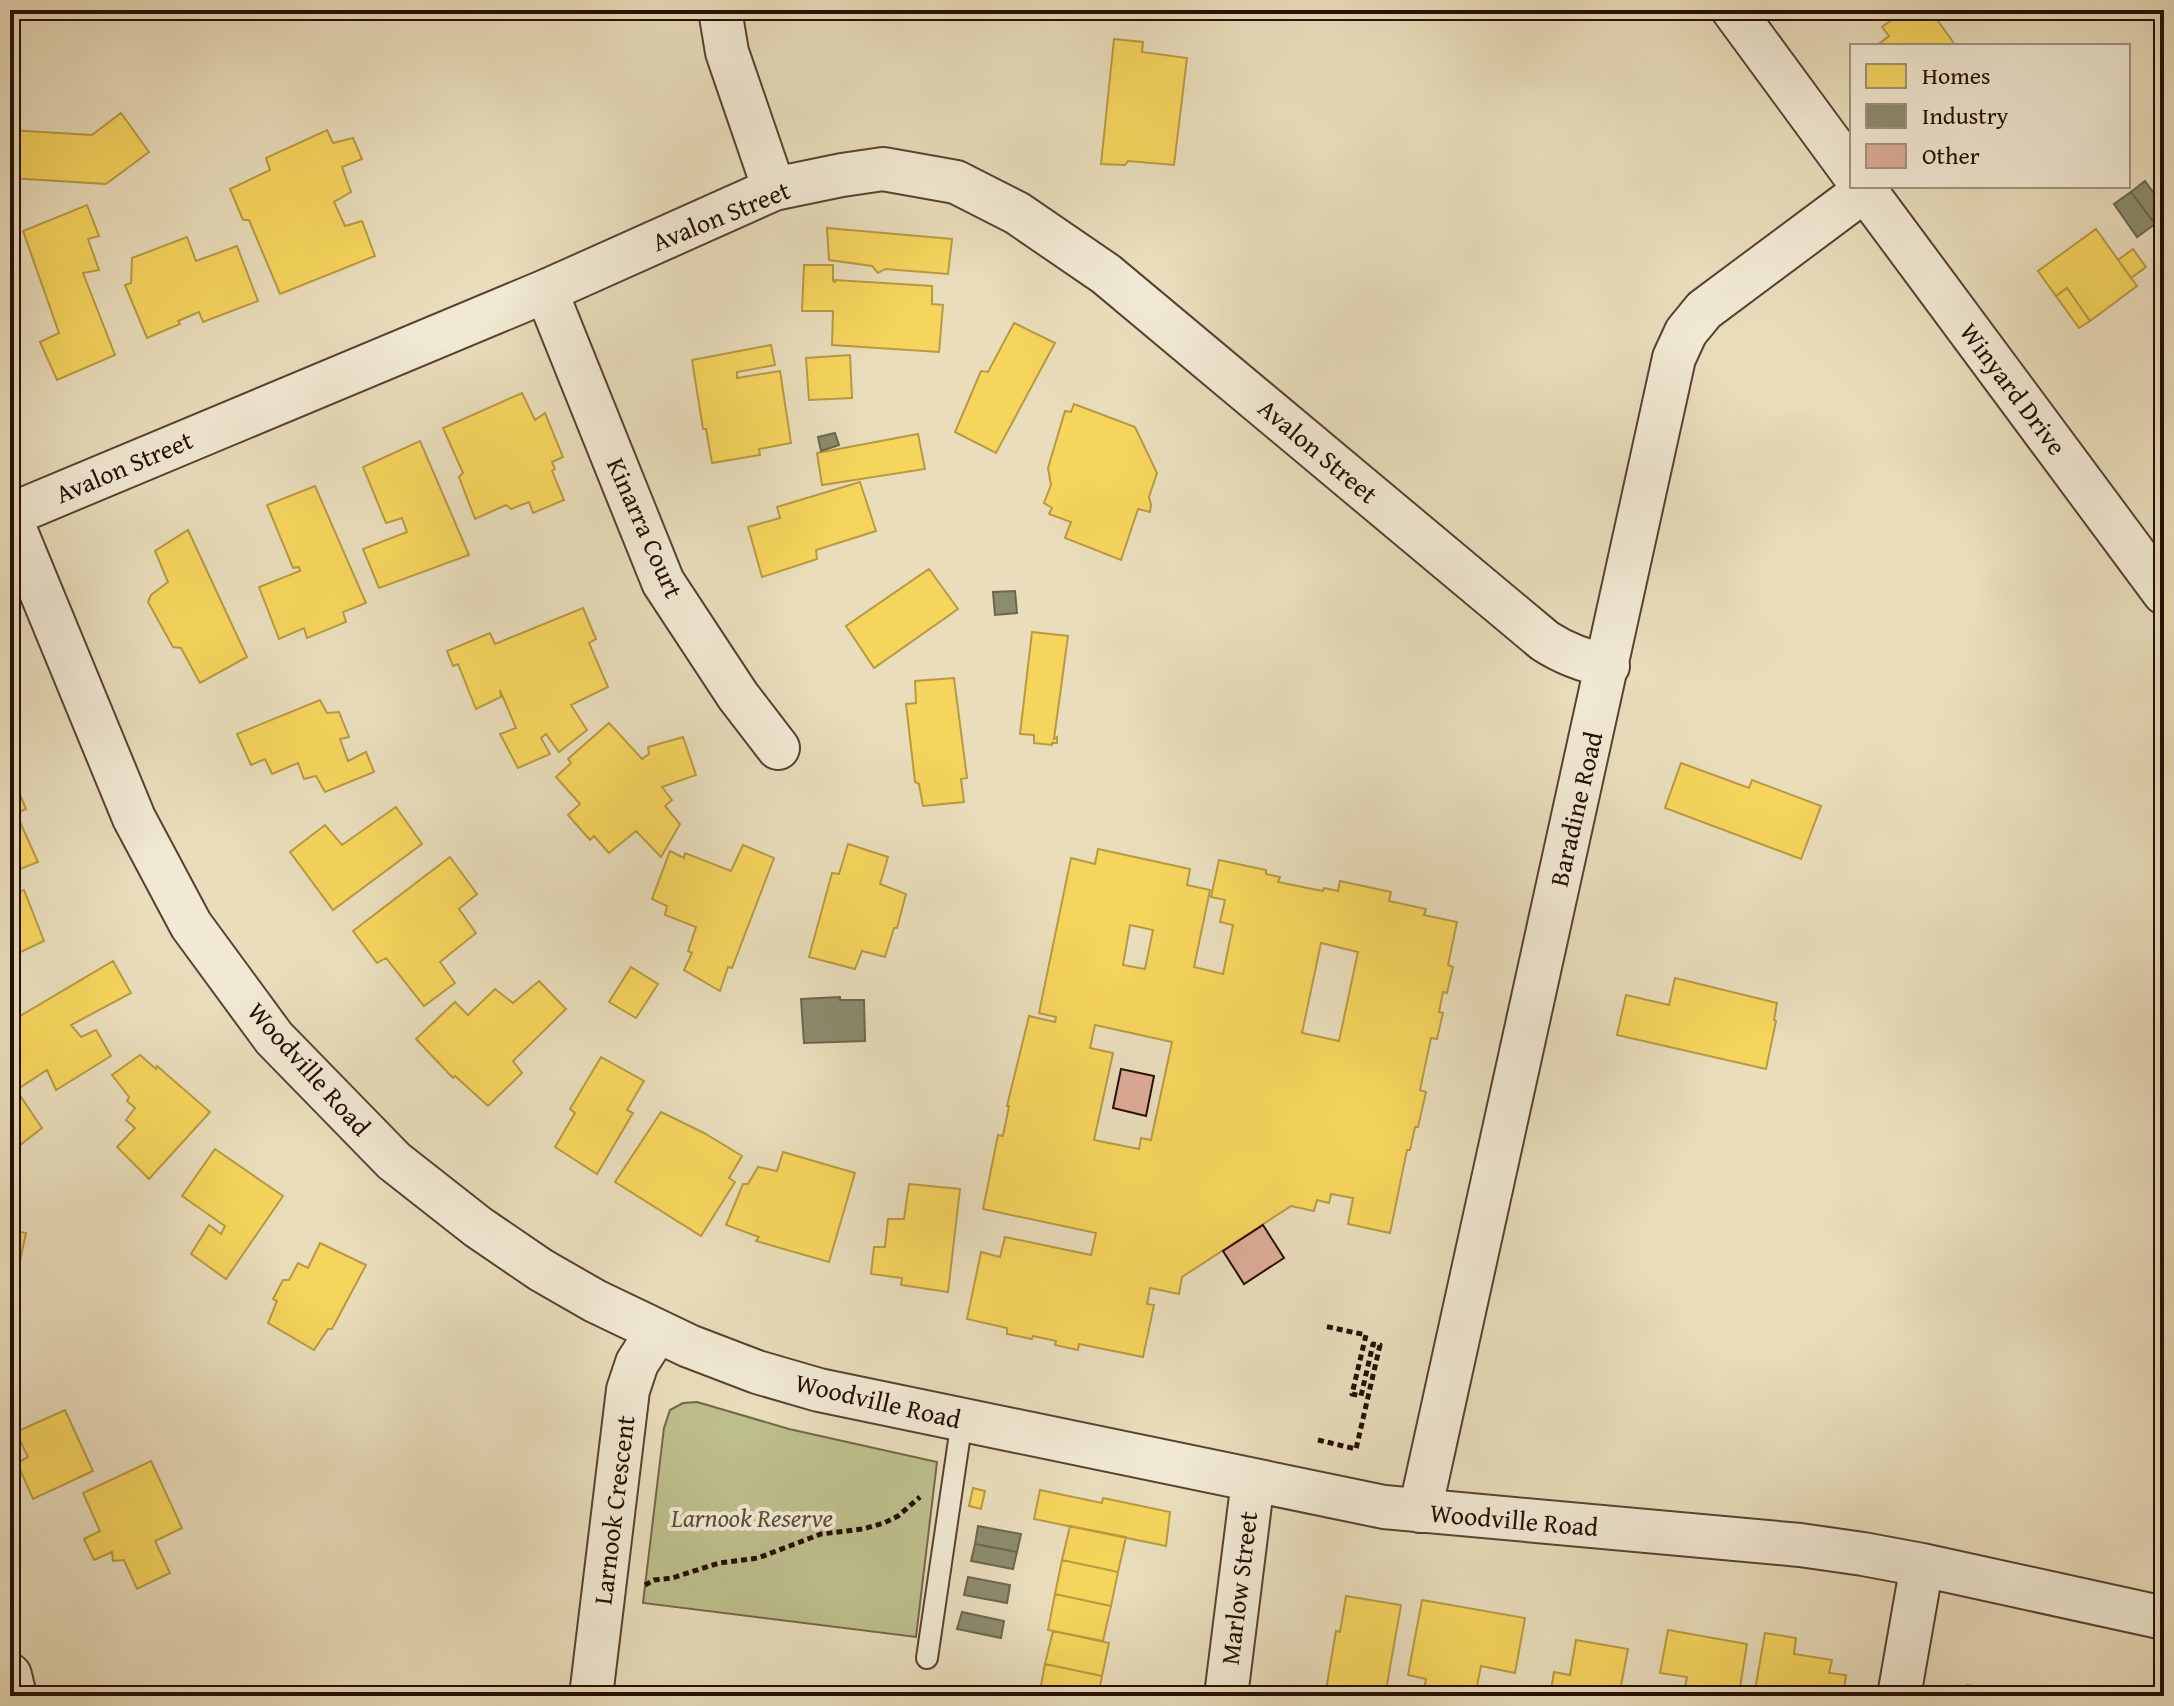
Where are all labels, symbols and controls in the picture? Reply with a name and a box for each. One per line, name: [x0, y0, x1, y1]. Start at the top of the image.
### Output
legend: [1850, 44, 2130, 188]
text: Homes: [1922, 58, 1991, 93]
text: Industry: [1922, 98, 2009, 133]
text: Other: [1922, 138, 1980, 173]
street label: Avalon Street: [646, 170, 796, 261]
street label: Winyard Drive: [1951, 314, 2076, 463]
street label: Avalon Street: [1250, 389, 1387, 512]
street label: Avalon Street: [49, 420, 199, 513]
street label: Kinarra Court: [597, 451, 694, 604]
street label: Baradine Road: [1539, 727, 1612, 890]
street label: Woodville Road: [238, 993, 380, 1144]
street label: Woodville Road: [792, 1363, 965, 1439]
street label: Larnook Crescent: [583, 1413, 644, 1607]
street label: Woodville Road: [1428, 1493, 1600, 1546]
park label: Larnook Reserve: [670, 1498, 833, 1537]
street label: Marlow Street: [1210, 1509, 1267, 1667]

